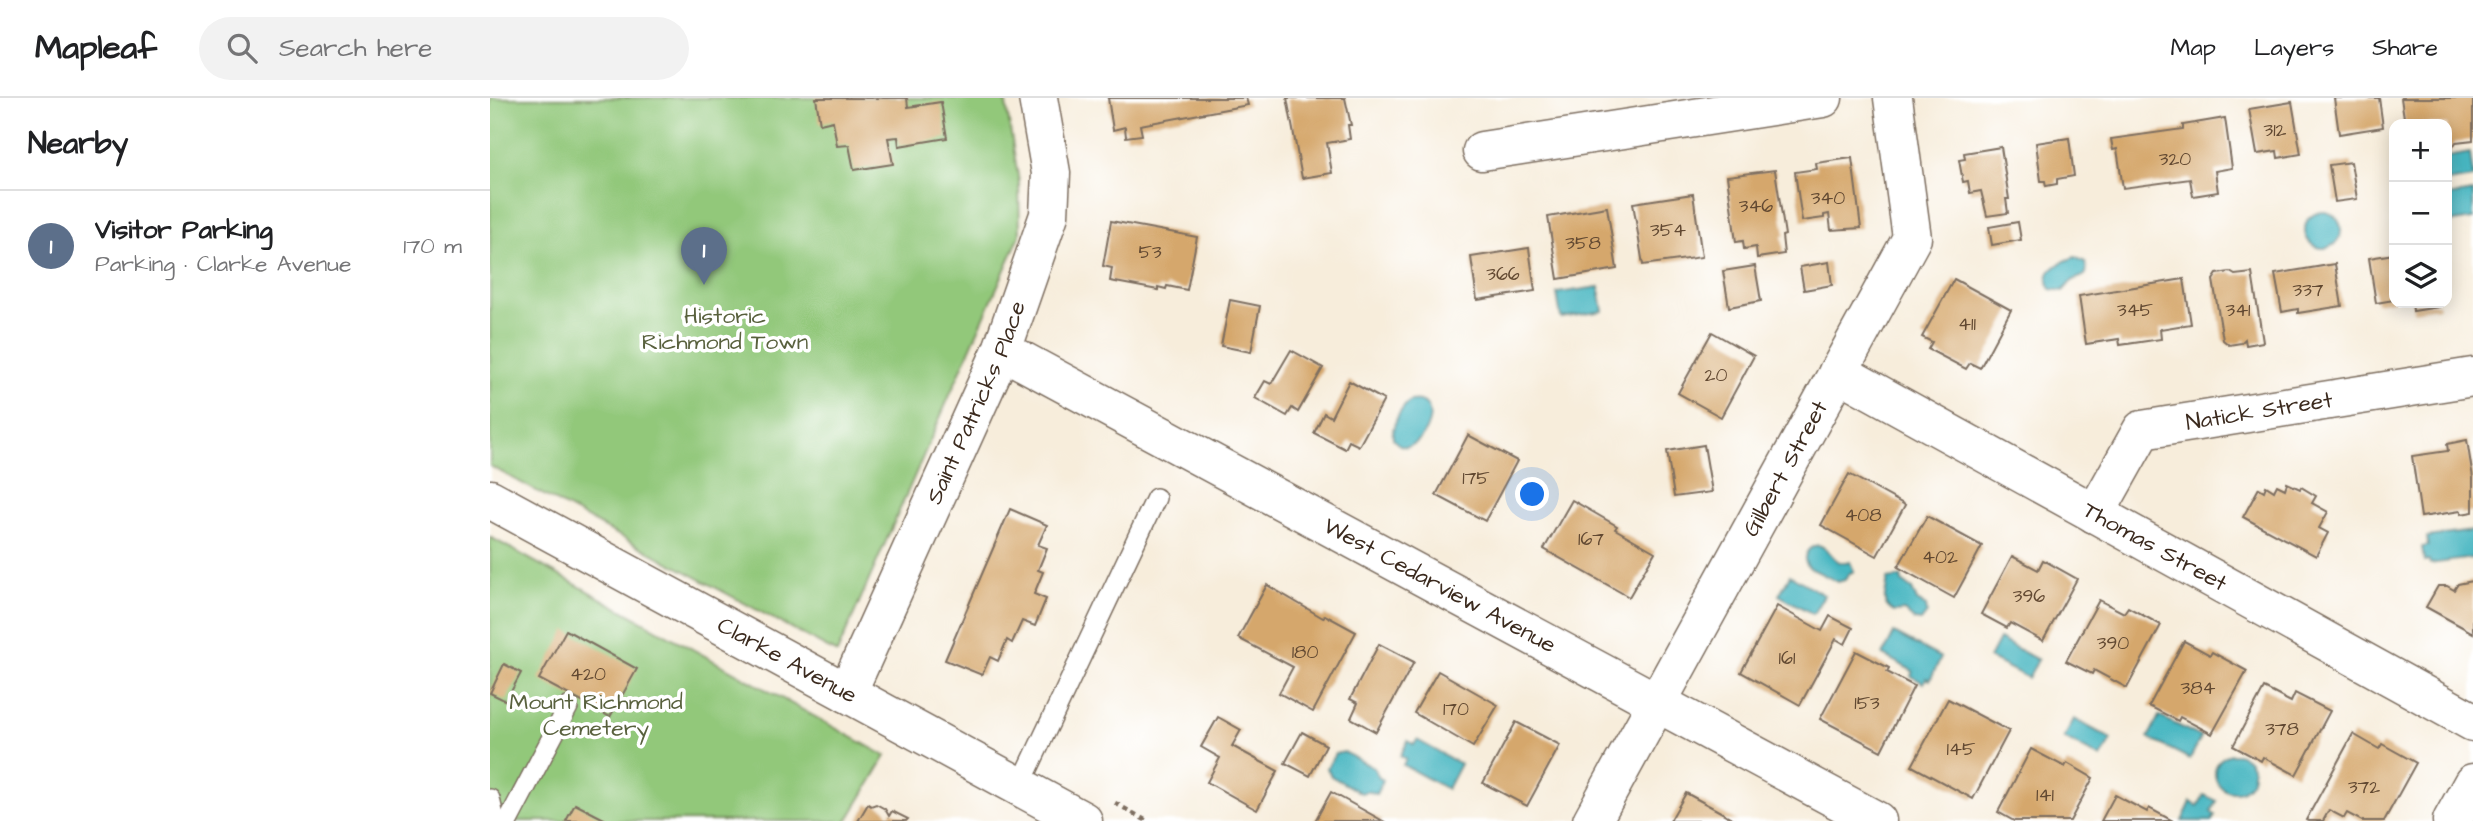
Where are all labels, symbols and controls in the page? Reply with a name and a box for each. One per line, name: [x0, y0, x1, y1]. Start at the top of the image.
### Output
search box: [199, 17, 689, 80]
text: Mapleaf: [35, 25, 157, 71]
icon: search: [223, 29, 261, 67]
text: Search here: [279, 30, 432, 66]
text: Map: [2171, 31, 2216, 65]
text: Layers: [2254, 31, 2334, 65]
text: Share: [2372, 31, 2438, 65]
house number: 312: [2264, 117, 2287, 144]
map controls: [2389, 119, 2452, 308]
button: +: [2389, 119, 2452, 182]
text: Nearby: [28, 123, 128, 165]
house number: 320: [2159, 146, 2191, 173]
button: −: [2389, 182, 2452, 245]
house number: 340: [1811, 185, 1845, 212]
house number: 346: [1739, 193, 1773, 220]
text: Visitor Parking: [95, 212, 273, 248]
house number: 354: [1650, 217, 1686, 244]
pin: 1: [681, 227, 727, 285]
text: 1: [50, 230, 52, 262]
text: 170 m: [403, 230, 462, 262]
house number: 358: [1565, 230, 1601, 257]
house number: 53: [1138, 239, 1162, 266]
button: layers: [2389, 245, 2452, 308]
text: Parking · Clarke Avenue: [95, 248, 351, 280]
house number: 366: [1486, 261, 1520, 288]
house number: 337: [2292, 277, 2324, 304]
street label: Saint Patricks Place: [918, 297, 1034, 509]
house number: 345: [2117, 297, 2154, 324]
house number: 341: [2225, 297, 2251, 324]
park label: Historic Richmond Town: [642, 300, 808, 358]
house number: 411: [1958, 311, 1976, 338]
house number: 20: [1705, 362, 1727, 389]
street label: Natick Street: [2184, 384, 2335, 439]
street label: Gilbert Street: [1735, 394, 1836, 542]
house number: 175: [1462, 465, 1490, 492]
your location: [1515, 477, 1549, 511]
street label: Thomas Street: [2077, 494, 2233, 600]
house number: 408: [1844, 502, 1882, 529]
street label: West Cedarview Avenue: [1318, 510, 1562, 661]
house number: 167: [1578, 526, 1604, 553]
house number: 402: [1922, 544, 1958, 571]
house number: 396: [2013, 583, 2045, 610]
street label: Clarke Avenue: [711, 609, 863, 711]
house number: 390: [2097, 630, 2129, 657]
house number: 180: [1292, 639, 1318, 666]
house number: 161: [1779, 645, 1796, 672]
house number: 420: [570, 661, 606, 688]
house number: 384: [2181, 675, 2216, 702]
park label: Mount Richmond Cemetery: [509, 686, 683, 745]
house number: 153: [1854, 690, 1880, 717]
house number: 170: [1443, 696, 1469, 723]
house number: 378: [2265, 716, 2299, 743]
house number: 145: [1947, 736, 1976, 763]
house number: 372: [2348, 774, 2380, 801]
house number: 141: [2036, 782, 2054, 809]

